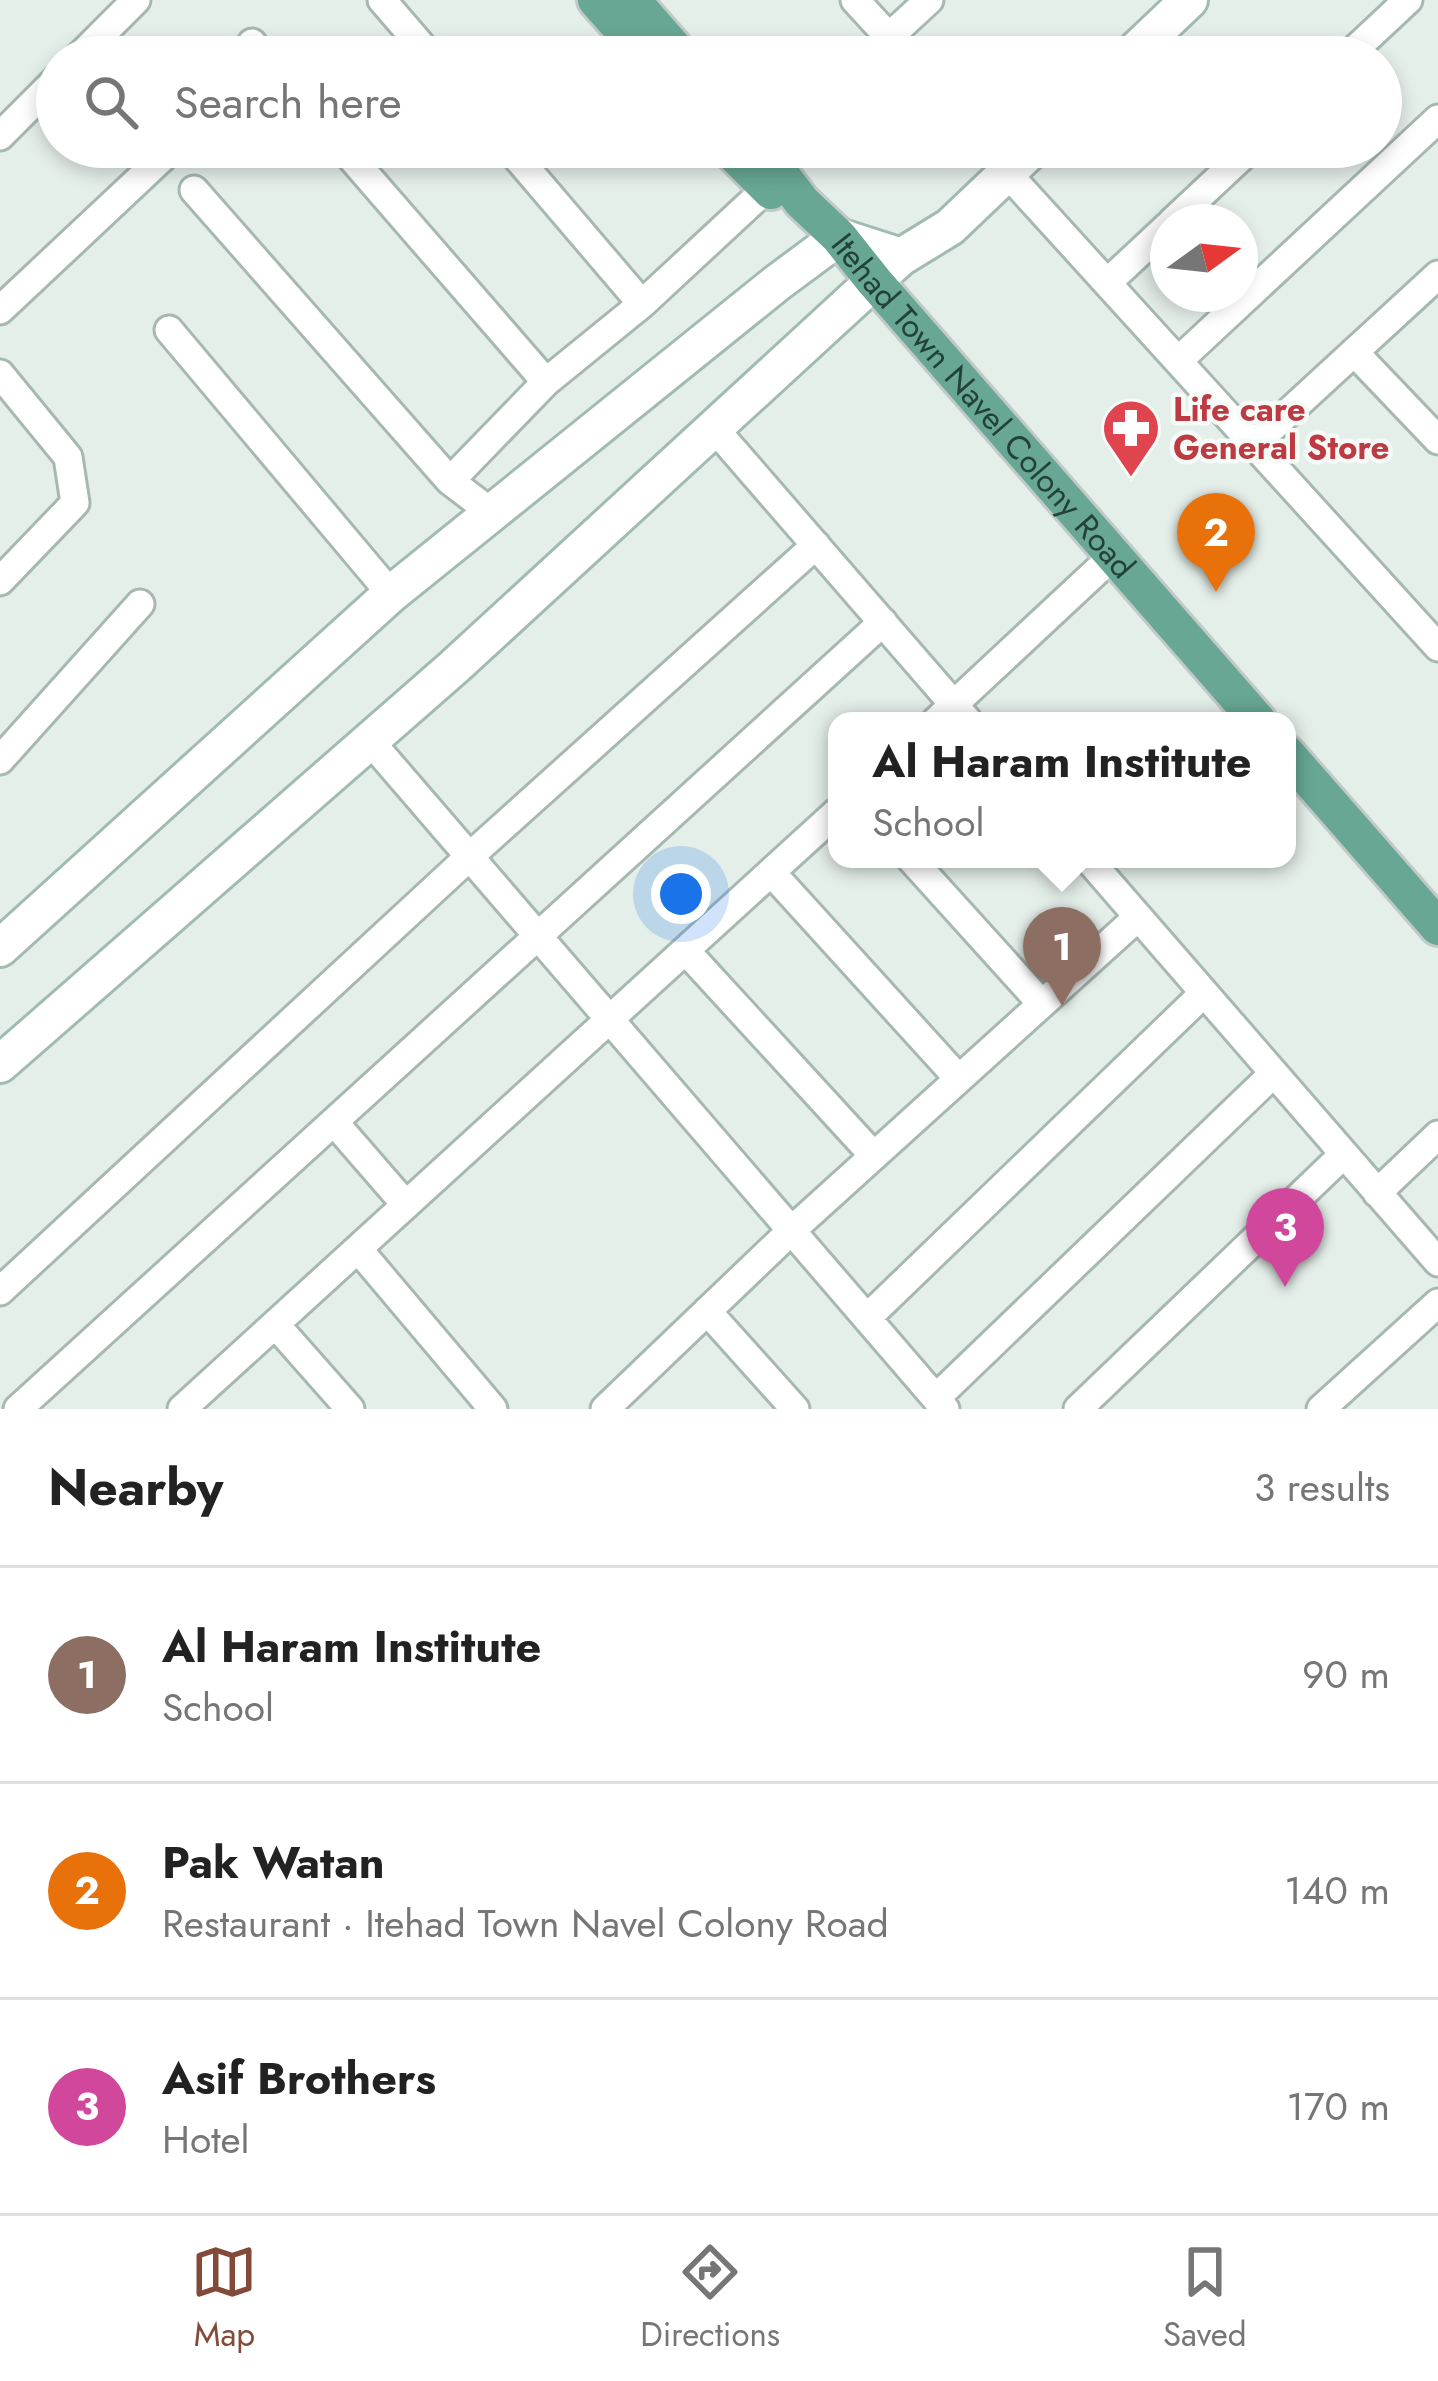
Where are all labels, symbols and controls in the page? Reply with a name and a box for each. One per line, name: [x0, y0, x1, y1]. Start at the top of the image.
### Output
search box: [36, 36, 1402, 168]
icon: search: [78, 69, 144, 135]
text: Search here: [174, 70, 402, 135]
north arrow: [1150, 204, 1258, 312]
street label: Itehad Town Navel Colony Road: [820, 223, 1146, 589]
place label: Life care General Store: [1173, 386, 1389, 471]
pharmacy icon: Life care General Store: [1100, 397, 1162, 479]
pin: 2: [1177, 493, 1255, 592]
popup: [828, 712, 1296, 868]
text: Al Haram Institute: [872, 729, 1252, 794]
text: School: [872, 794, 984, 851]
your location: [651, 864, 711, 924]
pin: 1: [1023, 907, 1101, 1006]
pin: 3: [1246, 1188, 1324, 1287]
text: Nearby: [48, 1450, 223, 1524]
text: 3 results: [1254, 1459, 1390, 1516]
text: Al Haram Institute: [162, 1614, 541, 1679]
text: 1: [77, 1646, 97, 1703]
text: 90 m: [1302, 1646, 1390, 1703]
text: School: [162, 1679, 274, 1736]
text: Pak Watan: [162, 1830, 385, 1895]
text: 2: [74, 1862, 100, 1919]
text: 140 m: [1284, 1862, 1390, 1919]
text: Restaurant · Itehad Town Navel Colony Road: [162, 1895, 889, 1952]
text: Asif Brothers: [162, 2046, 436, 2111]
text: 3: [75, 2078, 99, 2135]
text: 170 m: [1286, 2078, 1390, 2135]
text: Hotel: [162, 2111, 250, 2168]
tab: Map: [191, 2239, 257, 2358]
tab: Directions: [640, 2239, 780, 2358]
tab: Saved: [1163, 2239, 1247, 2358]

